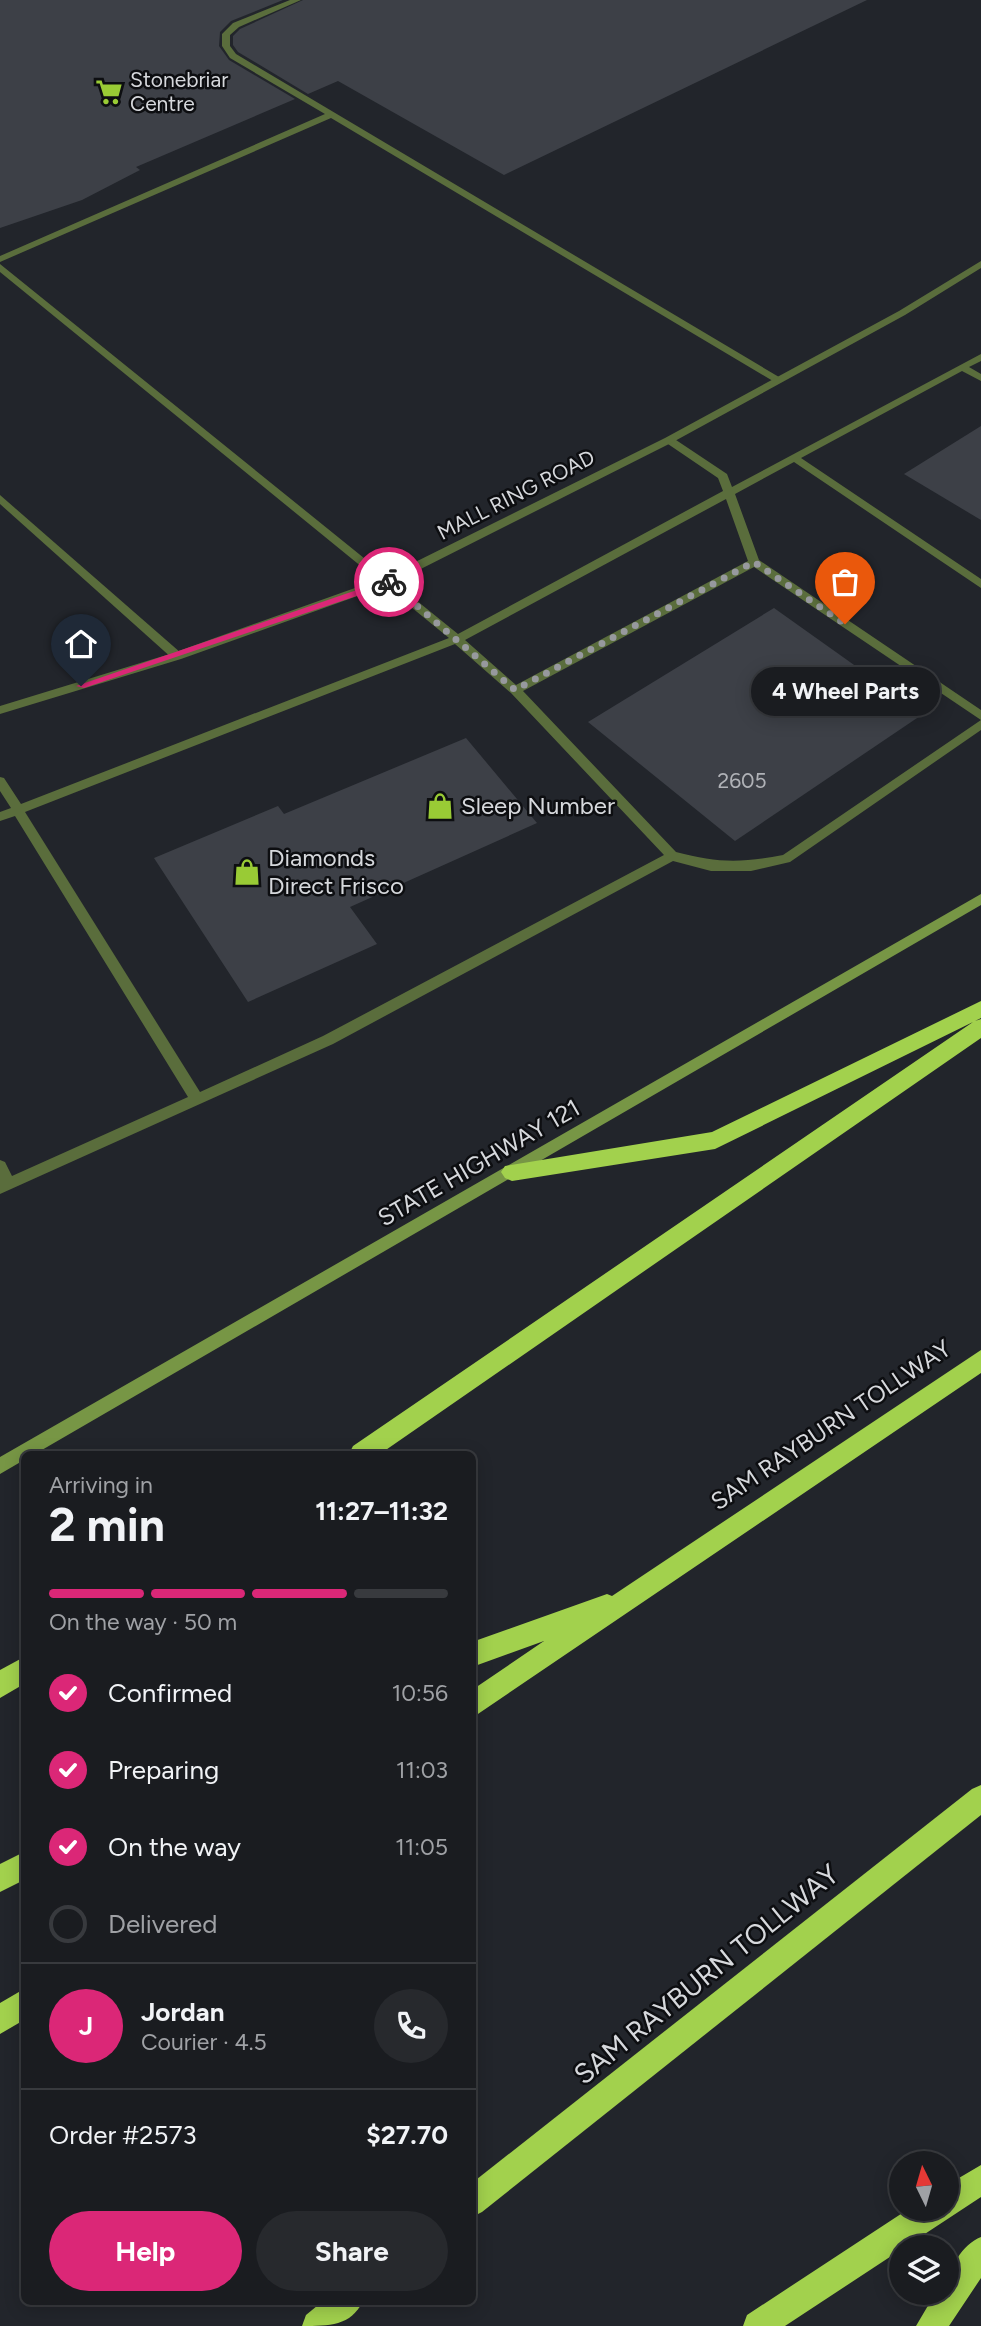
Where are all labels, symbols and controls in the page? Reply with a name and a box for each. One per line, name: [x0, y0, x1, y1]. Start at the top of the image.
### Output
place label: Stonebriar Centre: [130, 67, 228, 116]
supermarket icon: Stonebriar Centre: [94, 77, 124, 107]
street label: MALL RING ROAD: [433, 444, 599, 545]
courier: [354, 547, 424, 617]
pin: [815, 552, 875, 624]
icon: bike: [370, 563, 408, 601]
icon: bag: [826, 563, 864, 601]
pin: [51, 614, 111, 686]
icon: home: [62, 625, 100, 663]
callout: 4 Wheel Parts: [750, 666, 940, 715]
text: 4 Wheel Parts: [772, 677, 919, 705]
house number: 2605: [717, 768, 767, 793]
shop icon: Sleep Number: [425, 791, 455, 821]
place label: Sleep Number: [461, 791, 615, 820]
place label: Diamonds Direct Frisco: [268, 843, 404, 900]
shop icon: Diamonds Direct Frisco: [232, 857, 262, 887]
street label: STATE HIGHWAY 121: [373, 1093, 585, 1232]
street label: SAM RAYBURN TOLLWAY: [705, 1333, 957, 1516]
text: Arriving in: [49, 1471, 153, 1499]
text: 11:27–11:32: [315, 1495, 448, 1527]
text: 2 min: [49, 1497, 165, 1553]
text: On the way · 50 m: [49, 1608, 237, 1636]
icon: check: [49, 1674, 87, 1712]
text: Confirmed: [108, 1677, 232, 1709]
text: 10:56: [392, 1679, 448, 1707]
icon: check: [49, 1751, 87, 1789]
text: Preparing: [108, 1754, 219, 1786]
text: 11:03: [396, 1756, 448, 1784]
icon: check: [49, 1828, 87, 1866]
text: On the way: [108, 1831, 241, 1863]
text: 11:05: [395, 1833, 448, 1861]
street label: SAM RAYBURN TOLLWAY: [567, 1857, 845, 2091]
text: Delivered: [108, 1908, 217, 1940]
button: phone: [374, 1989, 448, 2063]
text: Jordan: [141, 1996, 224, 2028]
text: J: [79, 2010, 93, 2042]
text: Courier · 4.5: [141, 2028, 267, 2056]
text: Order #2573: [49, 2119, 197, 2151]
text: $27.70: [366, 2119, 448, 2151]
north arrow: [889, 2151, 959, 2221]
map controls: [889, 2151, 959, 2305]
button: Help: [49, 2211, 242, 2291]
button: Share: [256, 2211, 448, 2291]
button: layers: [889, 2235, 959, 2305]

